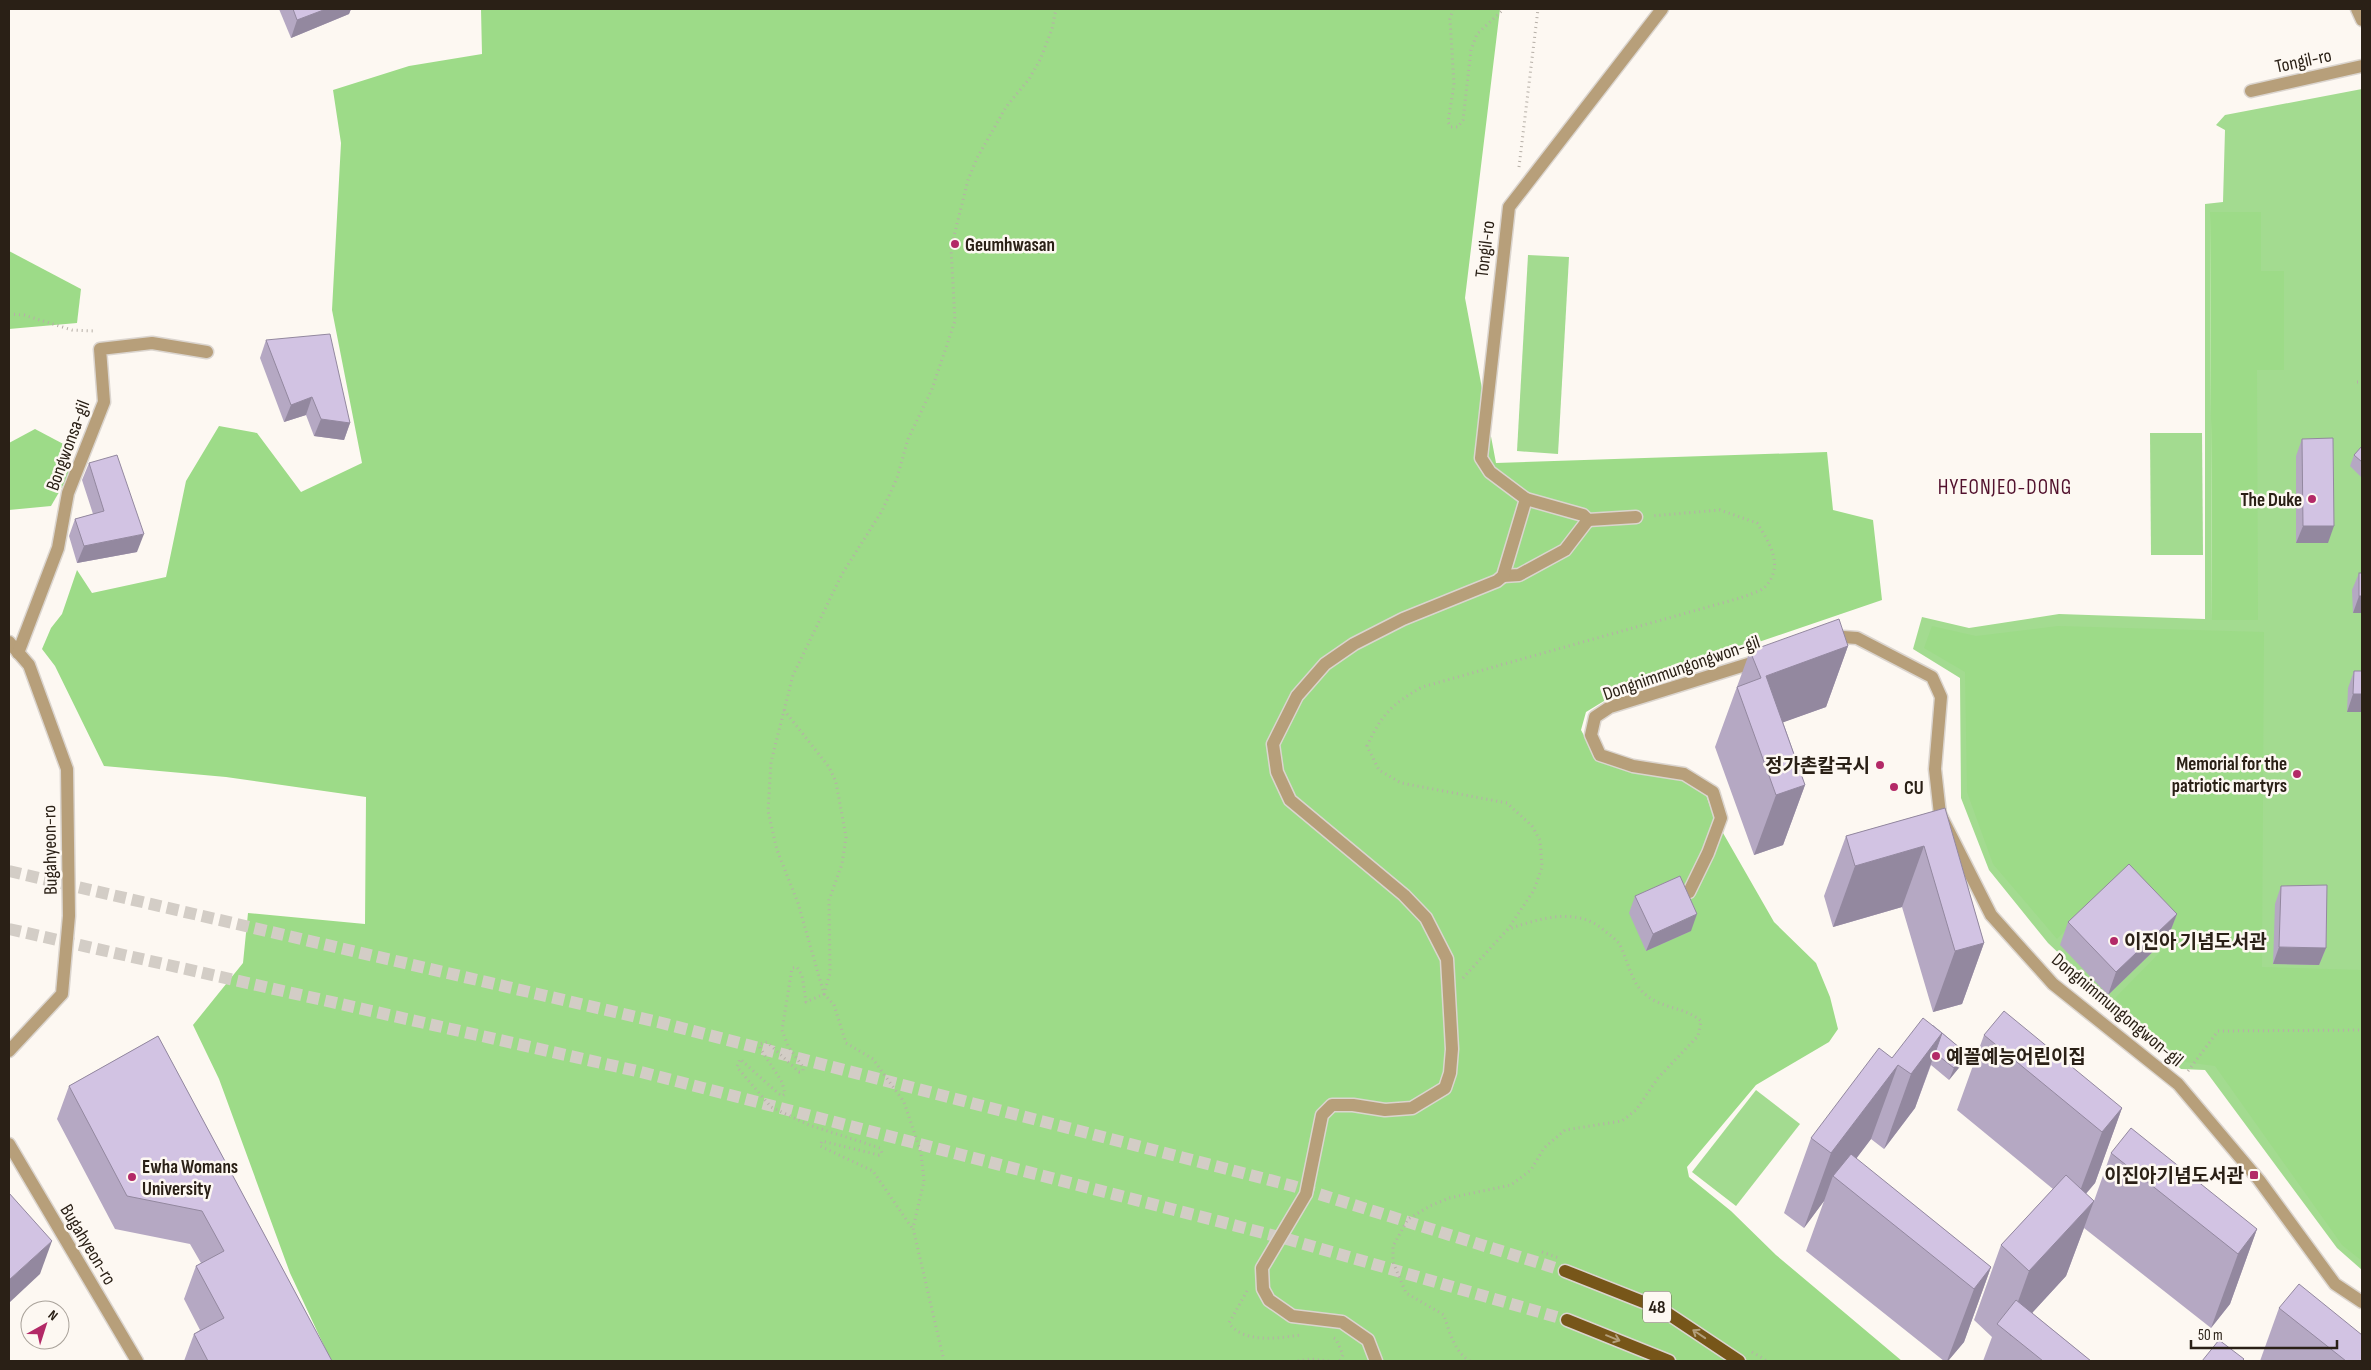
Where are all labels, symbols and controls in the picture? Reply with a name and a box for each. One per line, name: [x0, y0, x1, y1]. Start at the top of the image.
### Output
street label: Tongil-ro: [2273, 44, 2334, 79]
street label: Tongil-ro: [1471, 219, 1500, 279]
place label: Geumhwasan: [965, 234, 1055, 257]
marker: Geumhwasan: [949, 238, 961, 250]
street label: Bongwonsa-gil: [41, 397, 95, 494]
district label: HYEONJEO-DONG: [1938, 475, 2072, 500]
place label: The Duke: [2240, 489, 2302, 512]
marker: The Duke: [2306, 493, 2318, 505]
street label: Dongnimmungongwon-gil: [1600, 631, 1763, 706]
place label: Memorial for the patriotic martyrs: [2172, 753, 2287, 798]
place label: 정가촌칼국시: [1765, 755, 1870, 778]
marker: 정가촌칼국시: [1874, 759, 1886, 771]
marker: Memorial for the patriotic martyrs: [2291, 768, 2303, 780]
place label: CU: [1904, 777, 1924, 800]
marker: CU: [1888, 781, 1900, 793]
street label: Bugahyeon-ro: [38, 805, 63, 895]
place label: 이진아 기념도서관: [2124, 931, 2267, 954]
marker: 이진아 기념도서관: [2108, 935, 2120, 947]
street label: Dongnimmungongwon-gil: [2047, 948, 2188, 1072]
place label: 예꼴예능어린이집: [1946, 1046, 2086, 1069]
marker: 예꼴예능어린이집: [1930, 1050, 1942, 1062]
place label: Ewha Womans University: [142, 1156, 238, 1201]
place label: 이진아기념도서관: [2104, 1165, 2245, 1188]
marker: 이진아기념도서관: [2248, 1169, 2260, 1181]
marker: Ewha Womans University: [126, 1171, 138, 1183]
street label: Bugahyeon-ro: [55, 1200, 121, 1289]
road number: 48: [1643, 1291, 1671, 1322]
north arrow: [20, 1300, 70, 1350]
text: N: [45, 1306, 61, 1324]
scale bar: [2191, 1318, 2337, 1350]
text: 50 m: [2198, 1326, 2223, 1345]
one-way arrow: [1692, 1329, 1706, 1339]
one-way arrow: [1605, 1334, 1620, 1343]

